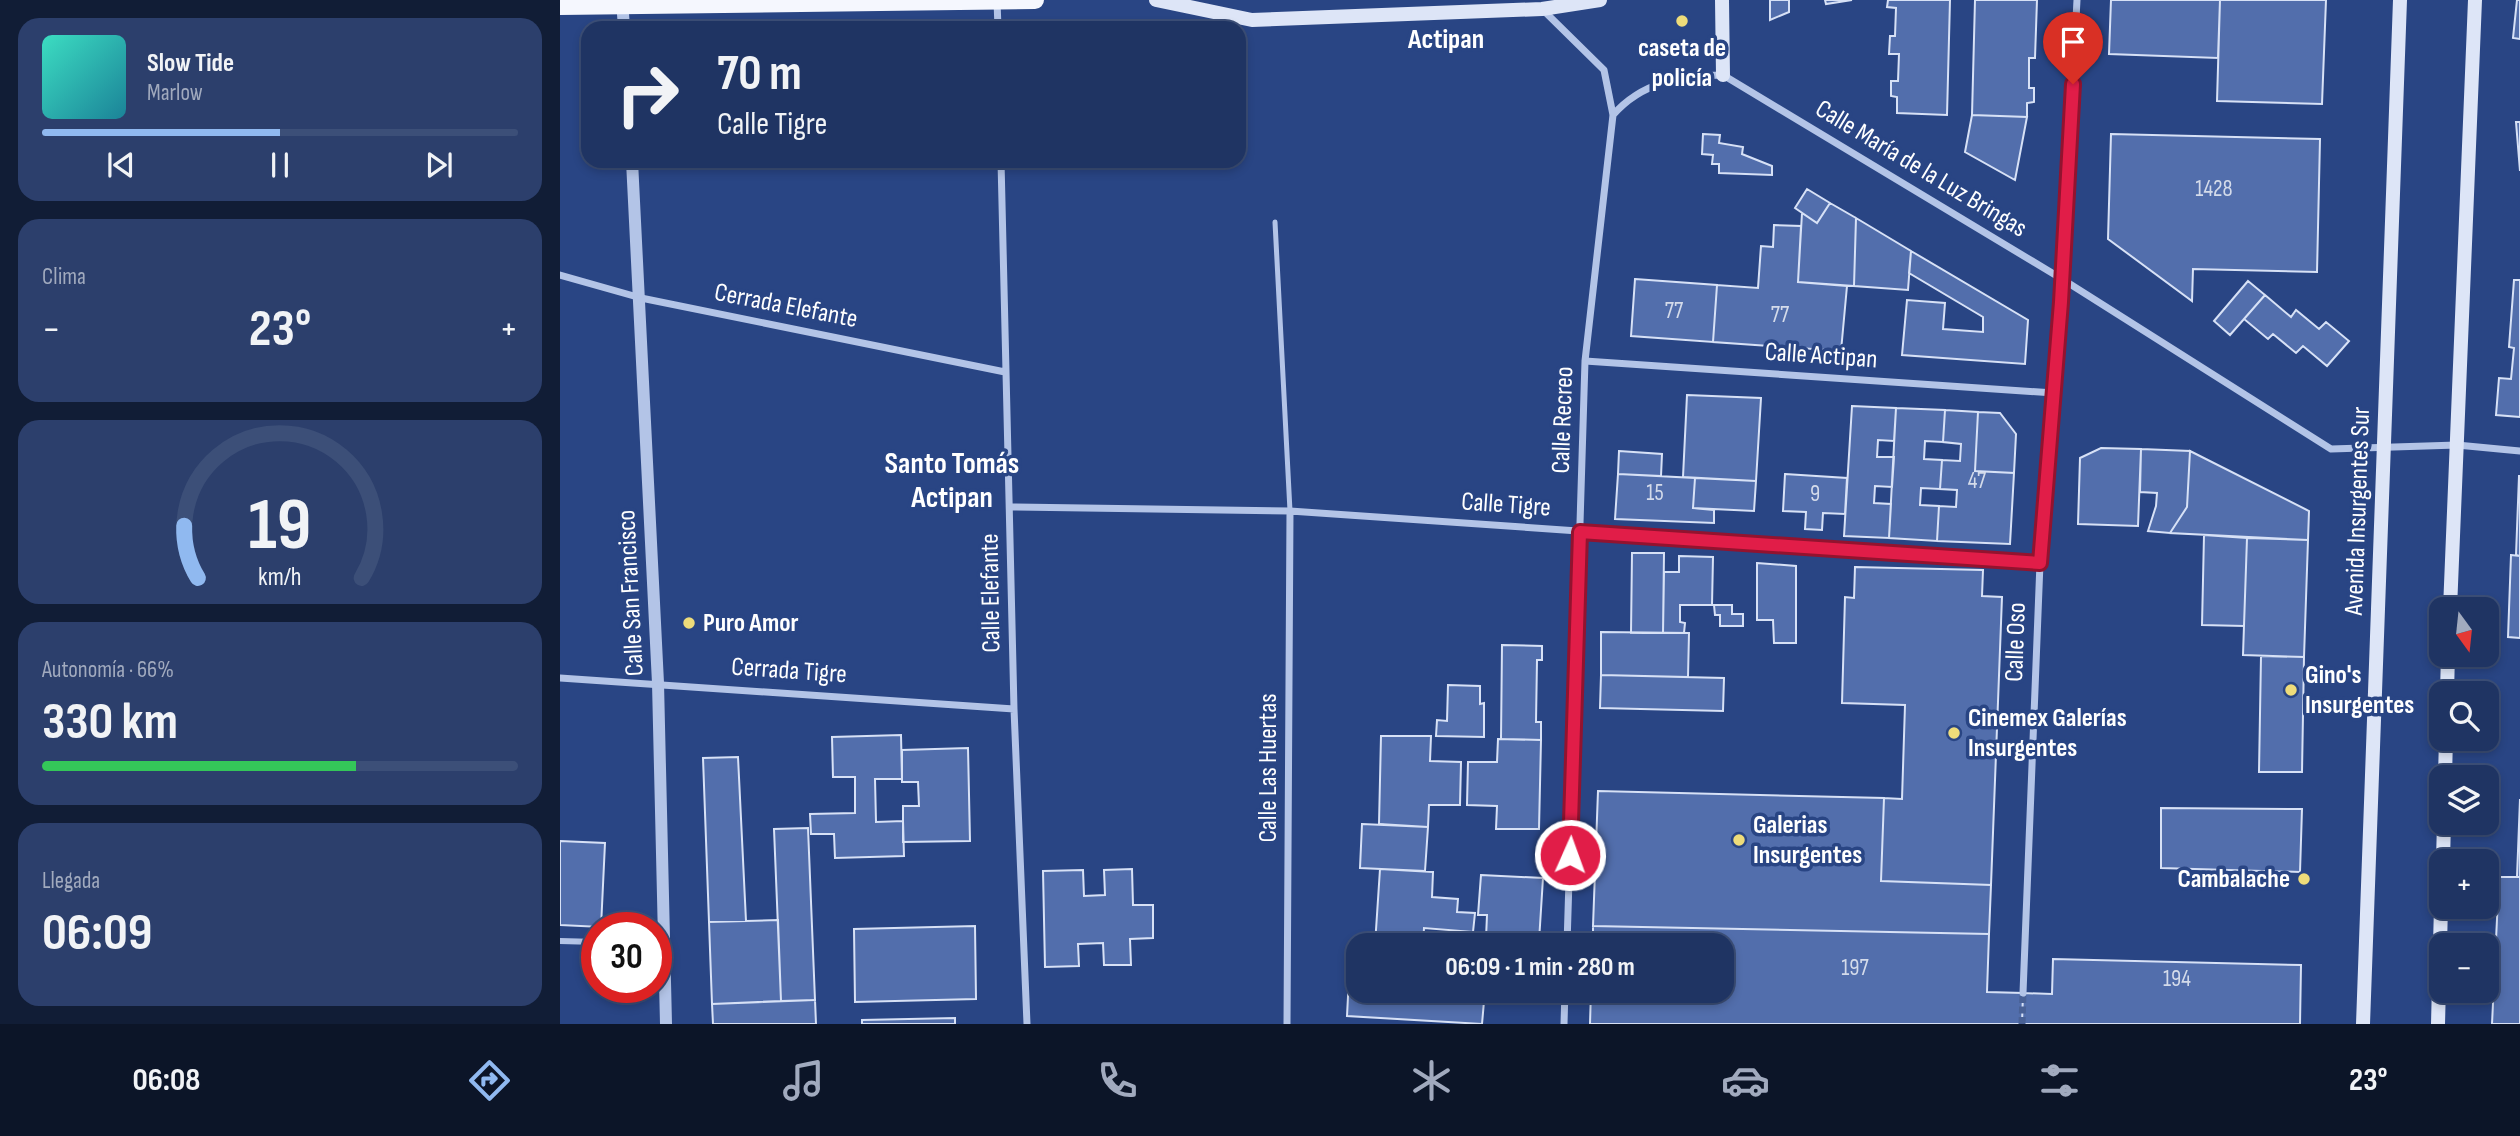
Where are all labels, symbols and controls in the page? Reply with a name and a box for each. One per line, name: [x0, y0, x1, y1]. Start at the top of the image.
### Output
pin: [2043, 12.0, 2103, 84]
marker: caseta de policía: [1674, 13, 1690, 29]
district label: Actipan: [1407, 23, 1484, 56]
icon: arrive: [2054, 23, 2092, 61]
place label: caseta de policía: [1638, 33, 1726, 94]
text: 70 m: [717, 45, 802, 104]
text: Slow Tide: [147, 48, 234, 79]
icon: right: [602, 49, 693, 140]
text: Marlow: [147, 79, 203, 107]
street label: Calle María de la Luz Bringas: [1810, 94, 2032, 244]
text: Calle Tigre: [717, 105, 827, 144]
icon: previous: [102, 146, 140, 184]
icon: pause: [261, 146, 299, 184]
icon: next: [420, 146, 458, 184]
house number: 1428: [2195, 175, 2233, 203]
text: Clima: [42, 263, 86, 291]
street label: Cerrada Elefante: [712, 277, 860, 335]
house number: 77: [1665, 297, 1683, 325]
text: 23°: [249, 298, 311, 361]
house number: 77: [1771, 301, 1789, 329]
text: −: [42, 307, 61, 352]
text: +: [499, 307, 518, 352]
street label: Calle Actipan: [1764, 337, 1878, 375]
street label: Calle Recreo: [1546, 366, 1580, 474]
street label: Avenida Insurgentes Sur: [2339, 406, 2377, 617]
district label: Santo Tomás Actipan: [885, 446, 1019, 516]
house number: 47: [1968, 467, 1986, 495]
house number: 15: [1646, 479, 1664, 507]
house number: 9: [1810, 480, 1820, 508]
text: 19: [248, 482, 312, 570]
street label: Calle Tigre: [1460, 486, 1552, 524]
street label: Calle San Francisco: [611, 509, 651, 677]
street label: Calle Elefante: [974, 533, 1008, 653]
text: km/h: [258, 562, 302, 593]
north arrow: [2429, 597, 2499, 667]
map controls: [2429, 597, 2499, 1003]
street label: Calle Oso: [1999, 602, 2033, 682]
place label: Puro Amor: [703, 608, 799, 639]
marker: Puro Amor: [681, 615, 697, 631]
street label: Cerrada Tigre: [730, 652, 848, 690]
text: Autonomía · 66%: [42, 656, 174, 684]
place label: Gino's Insurgentes: [2305, 660, 2414, 721]
button: search: [2429, 681, 2499, 751]
marker: Gino's Insurgentes: [2283, 682, 2299, 698]
text: 330 km: [42, 691, 178, 754]
street label: Calle Las Huertas: [1253, 694, 1284, 842]
place label: Cinemex Galerías Insurgentes: [1968, 703, 2127, 764]
marker: Cinemex Galerías Insurgentes: [1946, 725, 1962, 741]
button: layers: [2429, 765, 2499, 835]
place label: Galerias Insurgentes: [1753, 810, 1862, 871]
position arrow: [1533, 818, 1607, 892]
marker: Galerias Insurgentes: [1731, 832, 1747, 848]
button: +: [2429, 849, 2499, 919]
place label: Cambalache: [2178, 864, 2290, 895]
text: Llegada: [42, 867, 100, 895]
marker: Cambalache: [2296, 871, 2312, 887]
text: 06:09: [42, 902, 152, 965]
speed limit sign: 30: [581, 912, 672, 1003]
button: −: [2429, 933, 2499, 1003]
text: 06:09 · 1 min · 280 m: [1445, 952, 1635, 983]
house number: 197: [1841, 954, 1869, 982]
house number: 194: [2163, 965, 2191, 993]
icon: directions: [465, 1056, 514, 1105]
icon: music: [779, 1056, 828, 1105]
icon: phone: [1093, 1056, 1142, 1105]
icon: climate: [1407, 1056, 1456, 1105]
icon: car: [1721, 1056, 1770, 1105]
icon: filters: [2035, 1056, 2084, 1105]
text: 06:08: [132, 1061, 200, 1100]
text: 23°: [2349, 1061, 2388, 1100]

